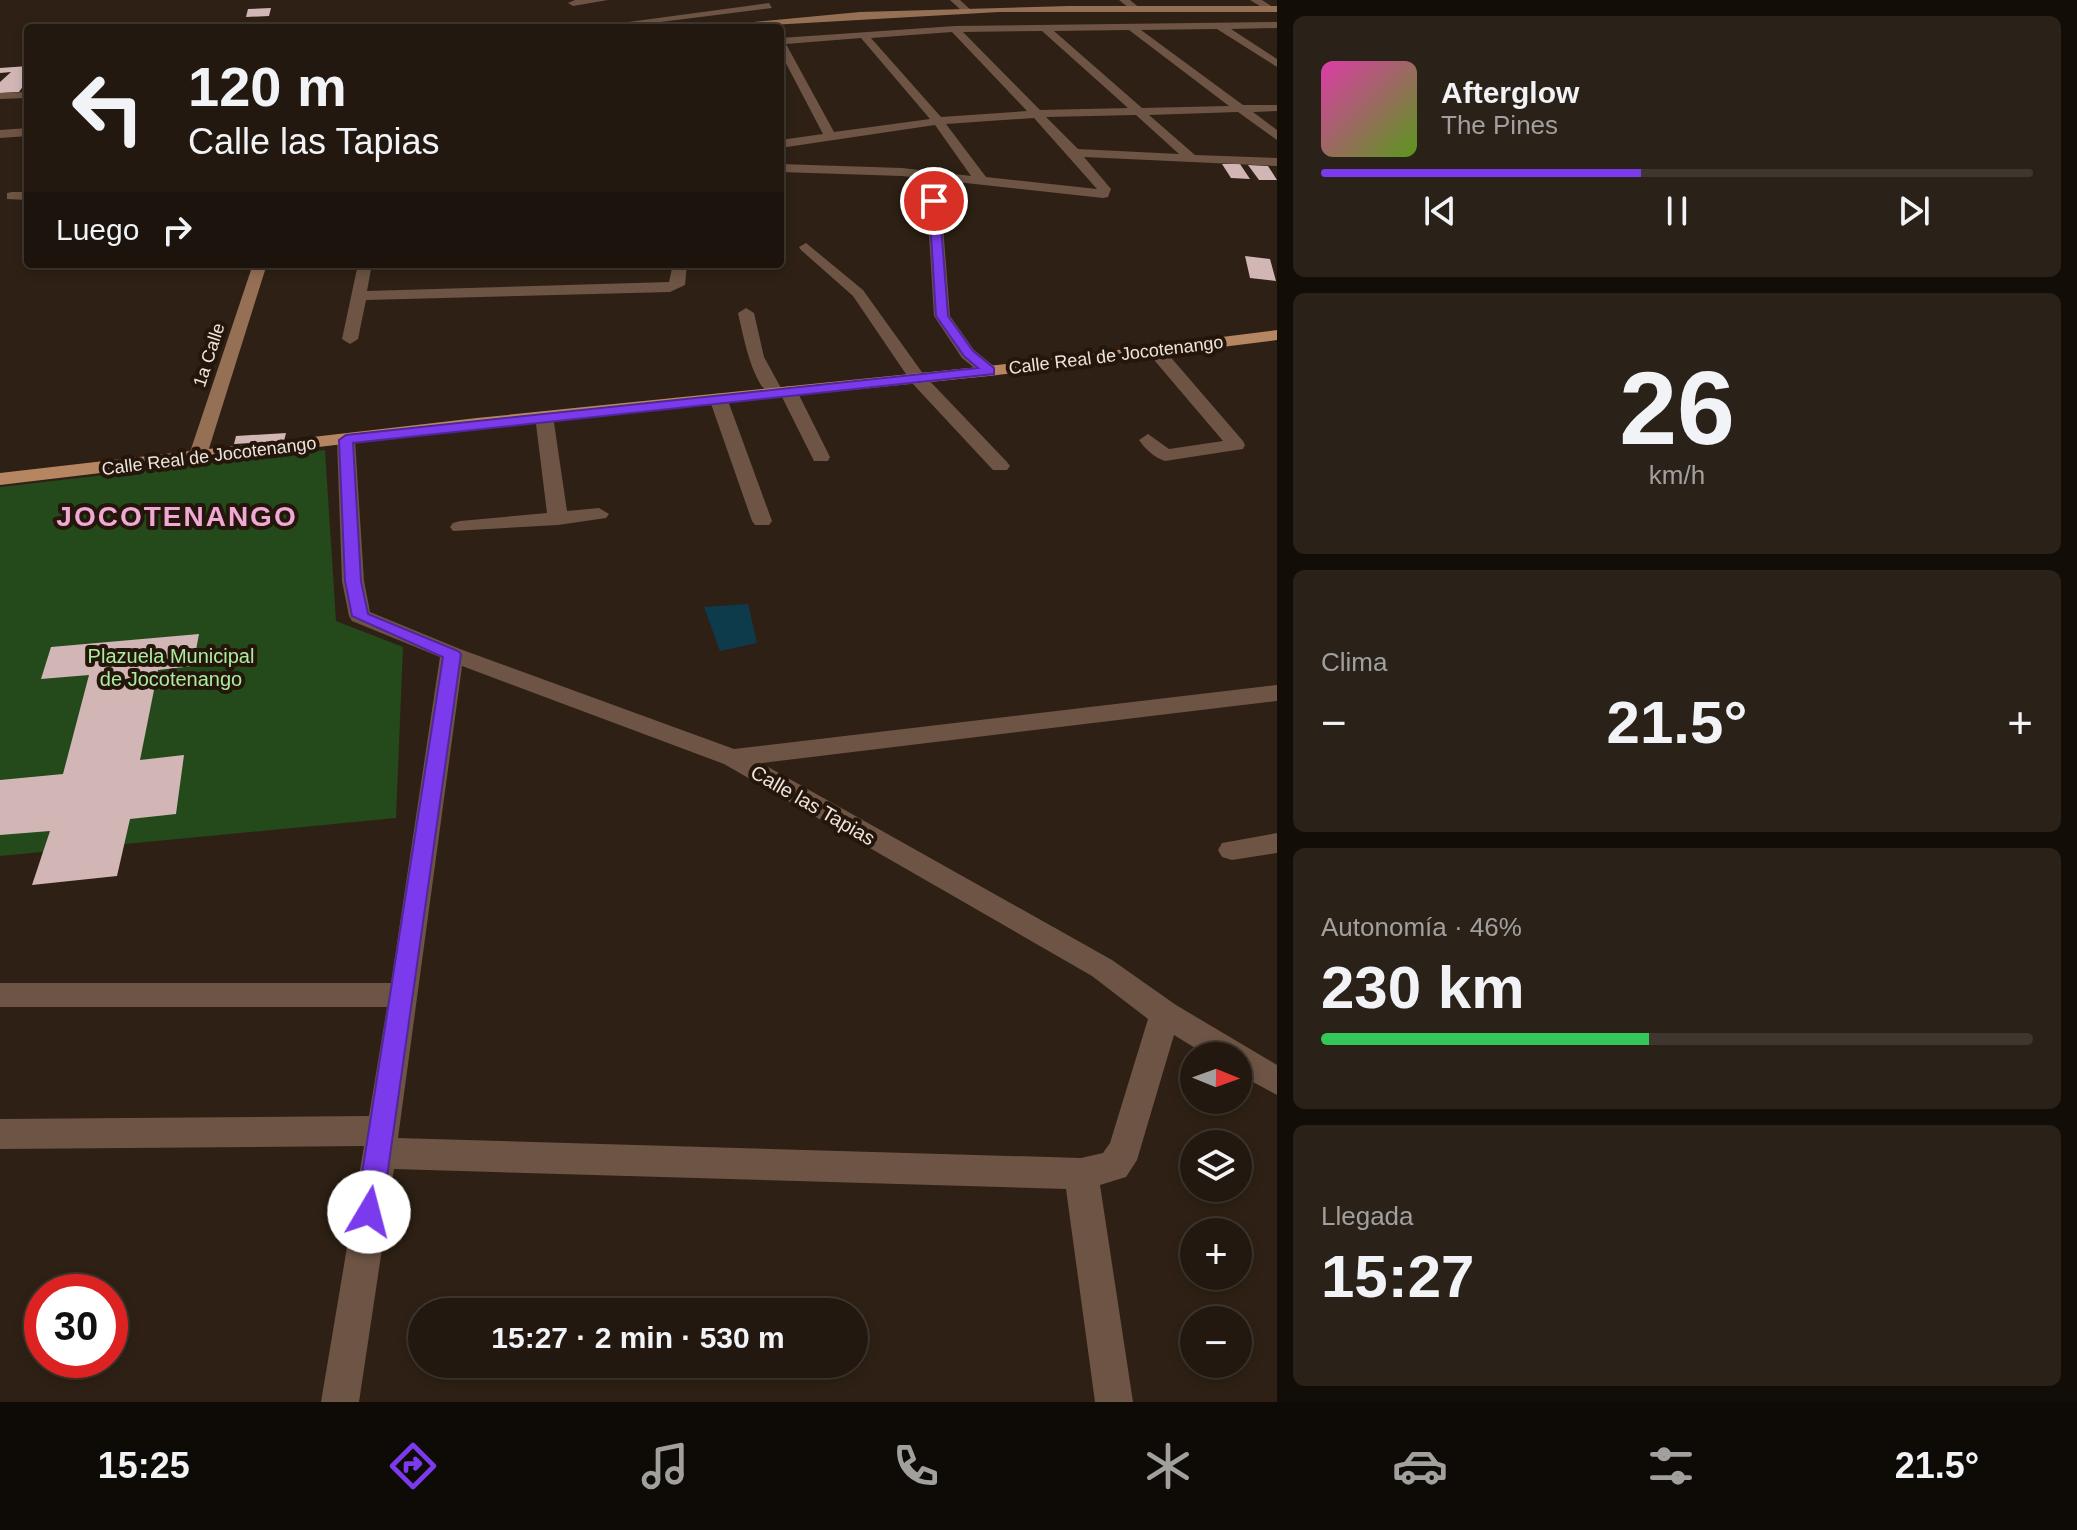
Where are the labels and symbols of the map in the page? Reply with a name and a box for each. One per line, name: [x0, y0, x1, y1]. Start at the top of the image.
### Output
pin: [900, 167, 968, 235]
street label: 1a Calle: [189, 321, 229, 389]
street label: Calle Real de Jocotenango: [1008, 332, 1224, 378]
street label: Calle Real de Jocotenango: [101, 433, 317, 479]
district label: JOCOTENANGO: [56, 501, 298, 532]
park label: Plazuela Municipal de Jocotenango: [88, 645, 254, 690]
street label: Calle las Tapias: [747, 761, 879, 849]
north arrow: [1180, 1042, 1252, 1114]
position arrow: [327, 1170, 411, 1254]
speed limit sign: 30: [24, 1274, 128, 1378]

